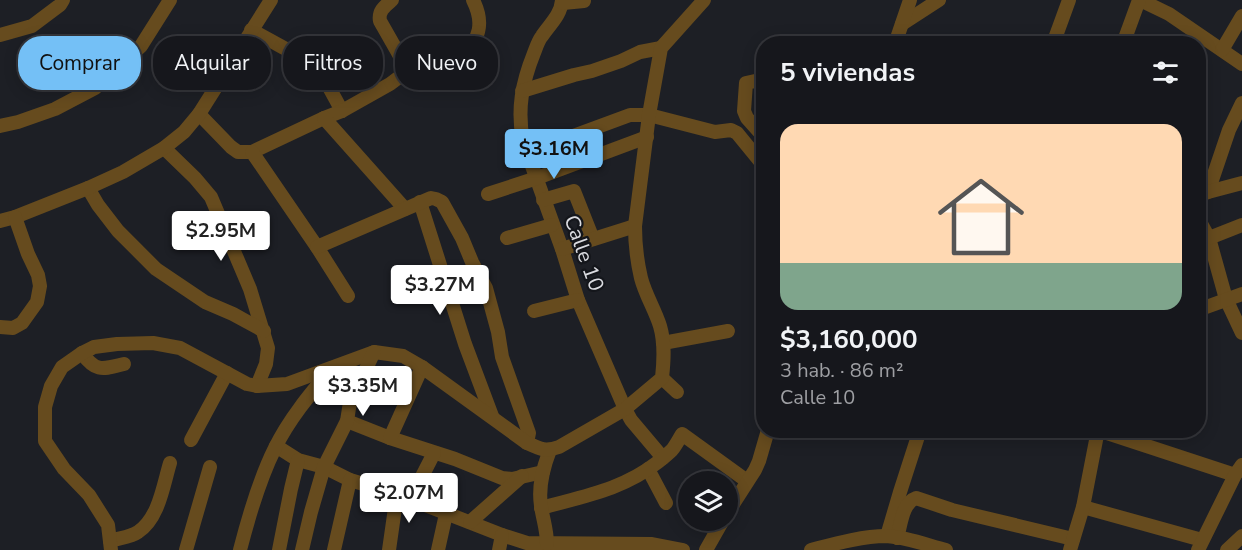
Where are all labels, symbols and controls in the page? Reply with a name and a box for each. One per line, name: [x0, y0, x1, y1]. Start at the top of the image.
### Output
chip: Comprar: [18, 36, 141, 90]
chip: Alquilar: [153, 36, 271, 90]
chip: Filtros: [283, 36, 383, 90]
chip: Nuevo: [395, 36, 498, 90]
text: 5 viviendas: [780, 55, 915, 90]
icon: filters: [1149, 56, 1182, 89]
pin: $3.16M: [505, 129, 603, 180]
text: $3.16M: [519, 135, 589, 162]
icon: home: [927, 163, 1035, 271]
pin: $2.95M: [172, 211, 270, 262]
street label: Calle 10: [557, 211, 611, 295]
text: $2.95M: [186, 217, 256, 244]
pin: $3.27M: [391, 265, 489, 316]
text: $3.27M: [405, 271, 475, 298]
text: $3,160,000: [780, 322, 918, 357]
text: 3 hab. · 86 m²: [780, 357, 904, 384]
pin: $3.35M: [314, 366, 412, 417]
text: $3.35M: [328, 372, 398, 399]
text: Calle 10: [780, 384, 855, 411]
map controls: [678, 471, 738, 531]
button: layers: [678, 471, 738, 531]
pin: $2.07M: [360, 473, 458, 524]
text: $2.07M: [374, 479, 444, 506]

